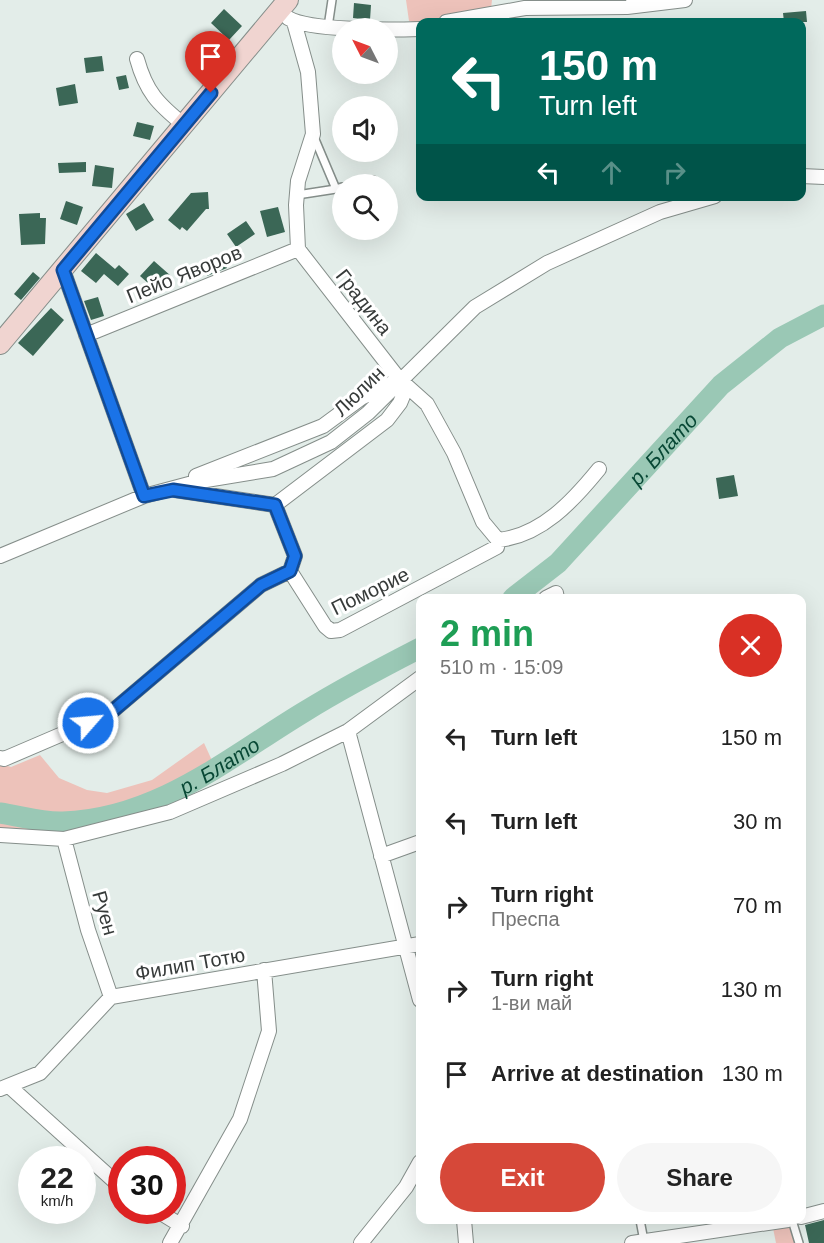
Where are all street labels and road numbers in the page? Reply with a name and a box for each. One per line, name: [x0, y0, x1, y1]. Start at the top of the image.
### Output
street label: Пейо Яворов: [123, 241, 245, 307]
street label: Градина: [332, 265, 397, 340]
street label: Люлин: [329, 362, 389, 420]
street label: Поморие: [328, 563, 412, 619]
street label: Руен: [88, 888, 122, 938]
street label: Филип Тотю: [133, 944, 247, 984]

